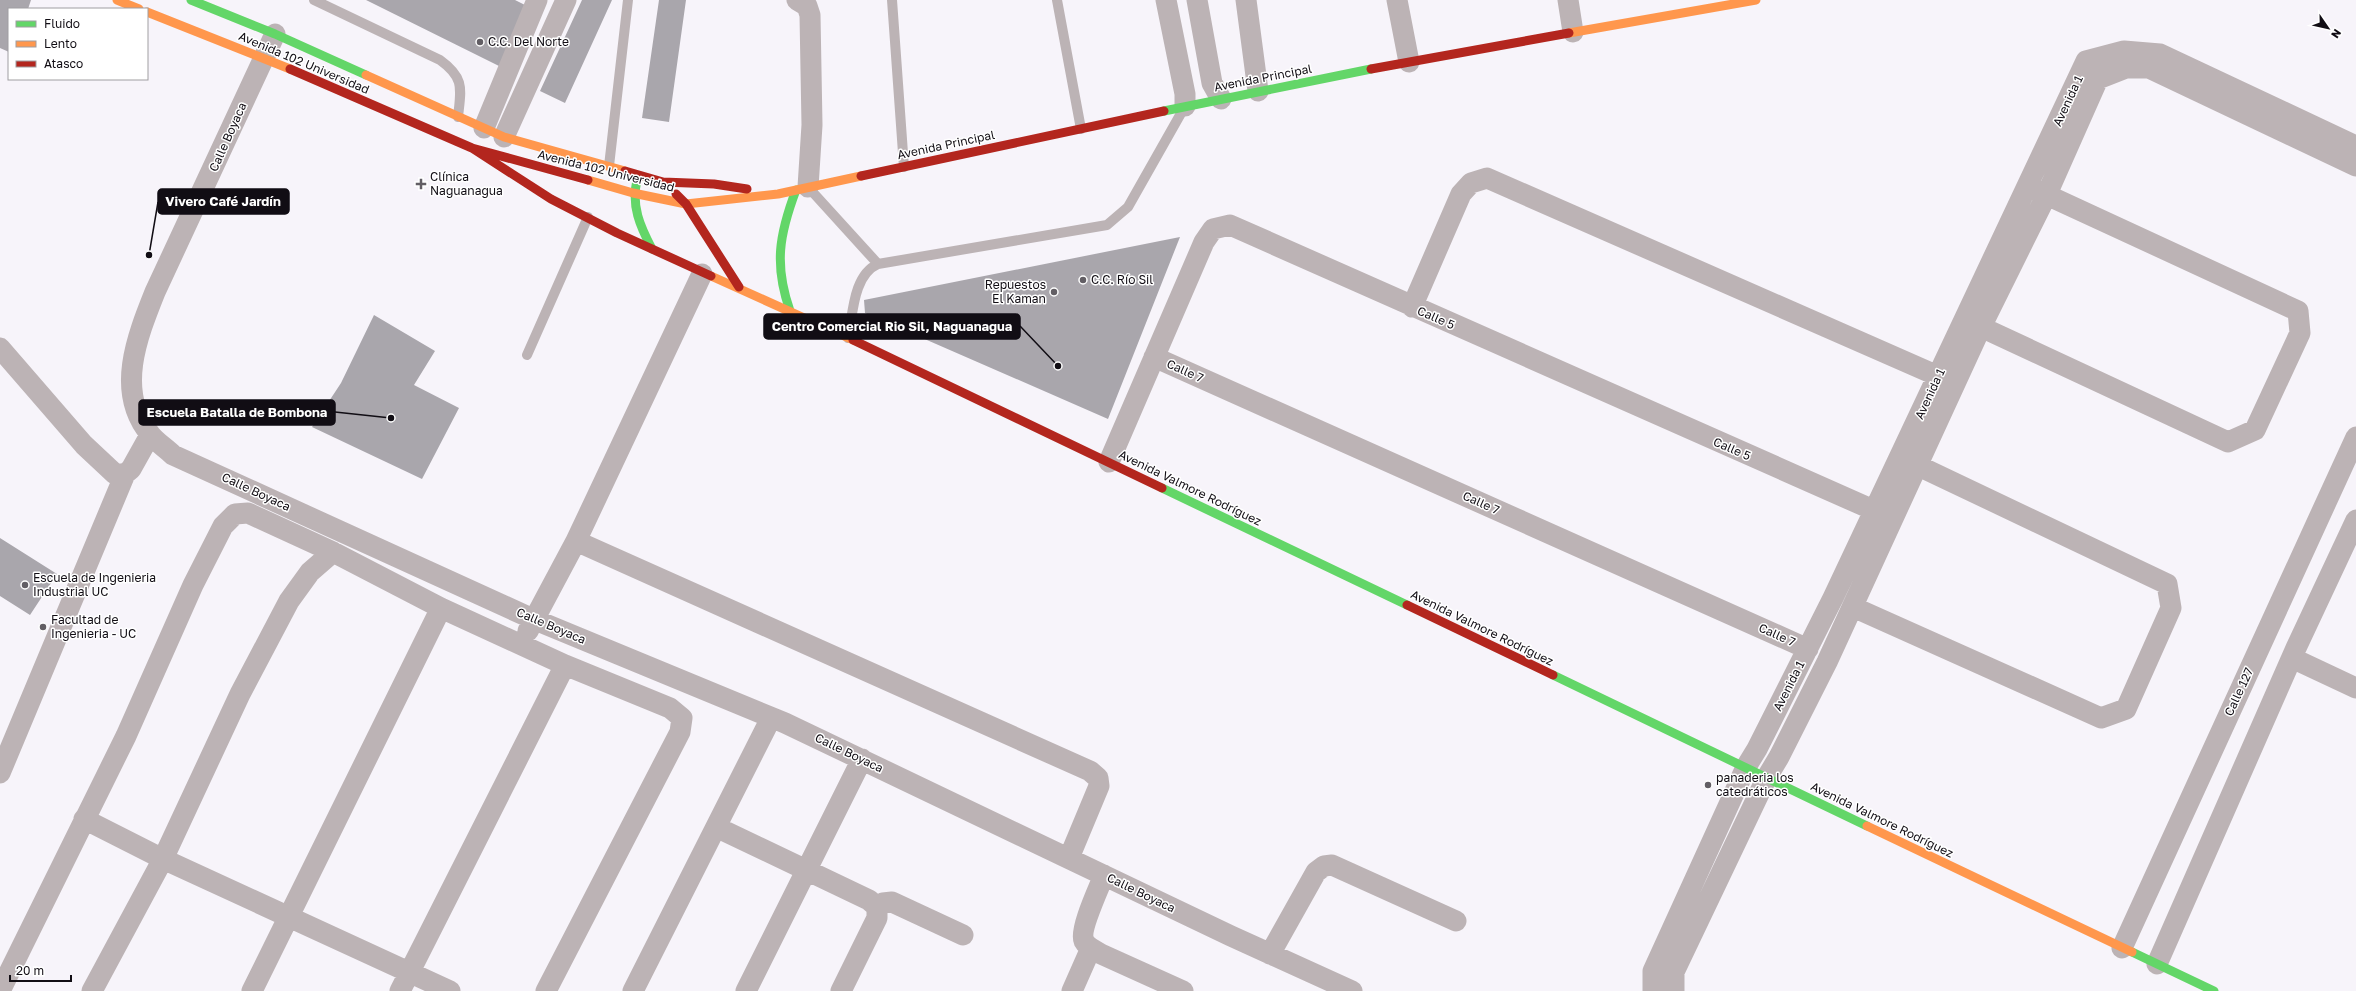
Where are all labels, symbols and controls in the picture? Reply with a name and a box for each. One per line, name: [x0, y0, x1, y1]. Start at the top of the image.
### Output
legend: [8, 8, 148, 80]
north arrow: [2308, 8, 2348, 48]
text: Fluido: [44, 16, 80, 31]
text: N: [2329, 27, 2344, 41]
street label: Avenida 102 Universidad: [237, 28, 372, 97]
place label: C.C. Del Norte: [488, 34, 569, 49]
text: Lento: [44, 36, 77, 51]
marker: C.C. Del Norte: [475, 37, 485, 47]
text: Atasco: [44, 56, 83, 71]
street label: Avenida Principal: [1213, 61, 1313, 94]
street label: Avenida 1: [2049, 73, 2086, 129]
street label: Calle Boyaca: [206, 100, 249, 174]
street label: Avenida Principal: [896, 127, 996, 162]
street label: Avenida 102 Universidad: [536, 146, 676, 195]
place label: Clínica Naguanagua: [430, 169, 503, 198]
marker: Clínica Naguanagua: [415, 178, 427, 190]
callout: Vivero Café Jardín: [158, 189, 289, 214]
text: Vivero Café Jardín: [165, 193, 281, 209]
place label: C.C. Río Sil: [1091, 272, 1153, 287]
marker: C.C. Río Sil: [1078, 275, 1088, 285]
place label: Repuestos El Kaman: [985, 277, 1046, 306]
marker: Repuestos El Kaman: [1049, 287, 1059, 297]
street label: Calle 5: [1415, 303, 1457, 332]
callout: Centro Comercial Rio Sil, Naguanagua: [764, 314, 1020, 339]
text: Centro Comercial Rio Sil, Naguanagua: [772, 318, 1013, 334]
street label: Calle 7: [1164, 356, 1206, 385]
street label: Avenida 1: [1911, 366, 1948, 422]
callout: Escuela Batalla de Bombona: [139, 400, 335, 425]
text: Escuela Batalla de Bombona: [147, 404, 328, 420]
street label: Calle 5: [1711, 434, 1753, 463]
street label: Avenida Valmore Rodríguez: [1116, 446, 1264, 529]
street label: Calle Boyaca: [220, 469, 293, 514]
street label: Calle 7: [1460, 488, 1502, 517]
place label: Escuela de Ingenieria Industrial UC: [33, 570, 156, 599]
marker: Escuela de Ingenieria Industrial UC: [20, 580, 30, 590]
street label: Avenida Valmore Rodríguez: [1408, 586, 1556, 669]
street label: Calle Boyaca: [514, 604, 588, 647]
place label: Facultad de Ingenieria - UC: [51, 612, 136, 641]
street label: Calle 7: [1756, 620, 1798, 649]
marker: Facultad de Ingenieria - UC: [38, 622, 48, 632]
street label: Avenida 1: [1770, 658, 1808, 713]
street label: Calle 127: [2221, 665, 2256, 718]
street label: Calle Boyaca: [813, 730, 886, 775]
place label: panaderia los catedráticos: [1716, 770, 1794, 799]
street label: Avenida Valmore Rodríguez: [1808, 778, 1956, 861]
marker: panaderia los catedráticos: [1703, 780, 1713, 790]
street label: Calle Boyaca: [1105, 870, 1178, 915]
scale bar: [10, 957, 71, 983]
text: 20 m: [16, 963, 44, 978]

